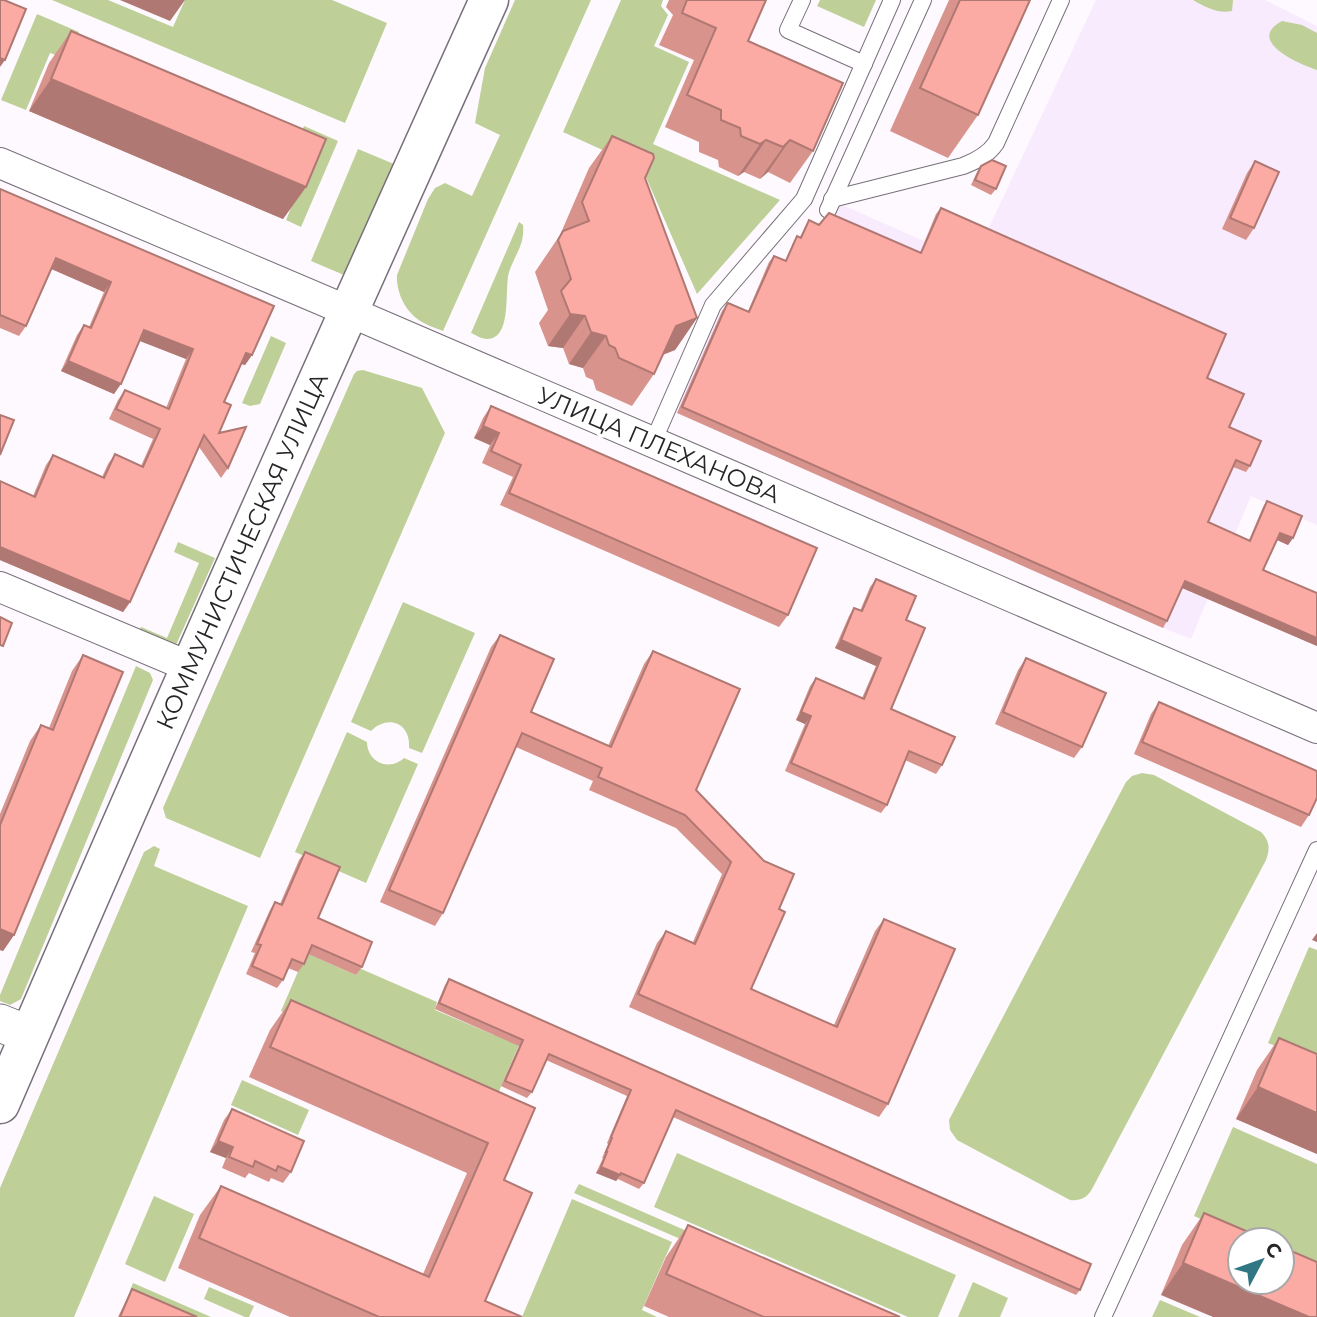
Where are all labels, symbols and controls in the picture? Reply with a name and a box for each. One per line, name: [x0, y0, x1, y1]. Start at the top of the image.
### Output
street label: КОММУНИСТИЧЕСКАЯ УЛИЦА: [150, 368, 334, 734]
street label: УЛИЦА ПЛЕХАНОВА: [533, 381, 785, 509]
north arrow: [1226, 1226, 1296, 1296]
text: С: [1260, 1237, 1287, 1263]

